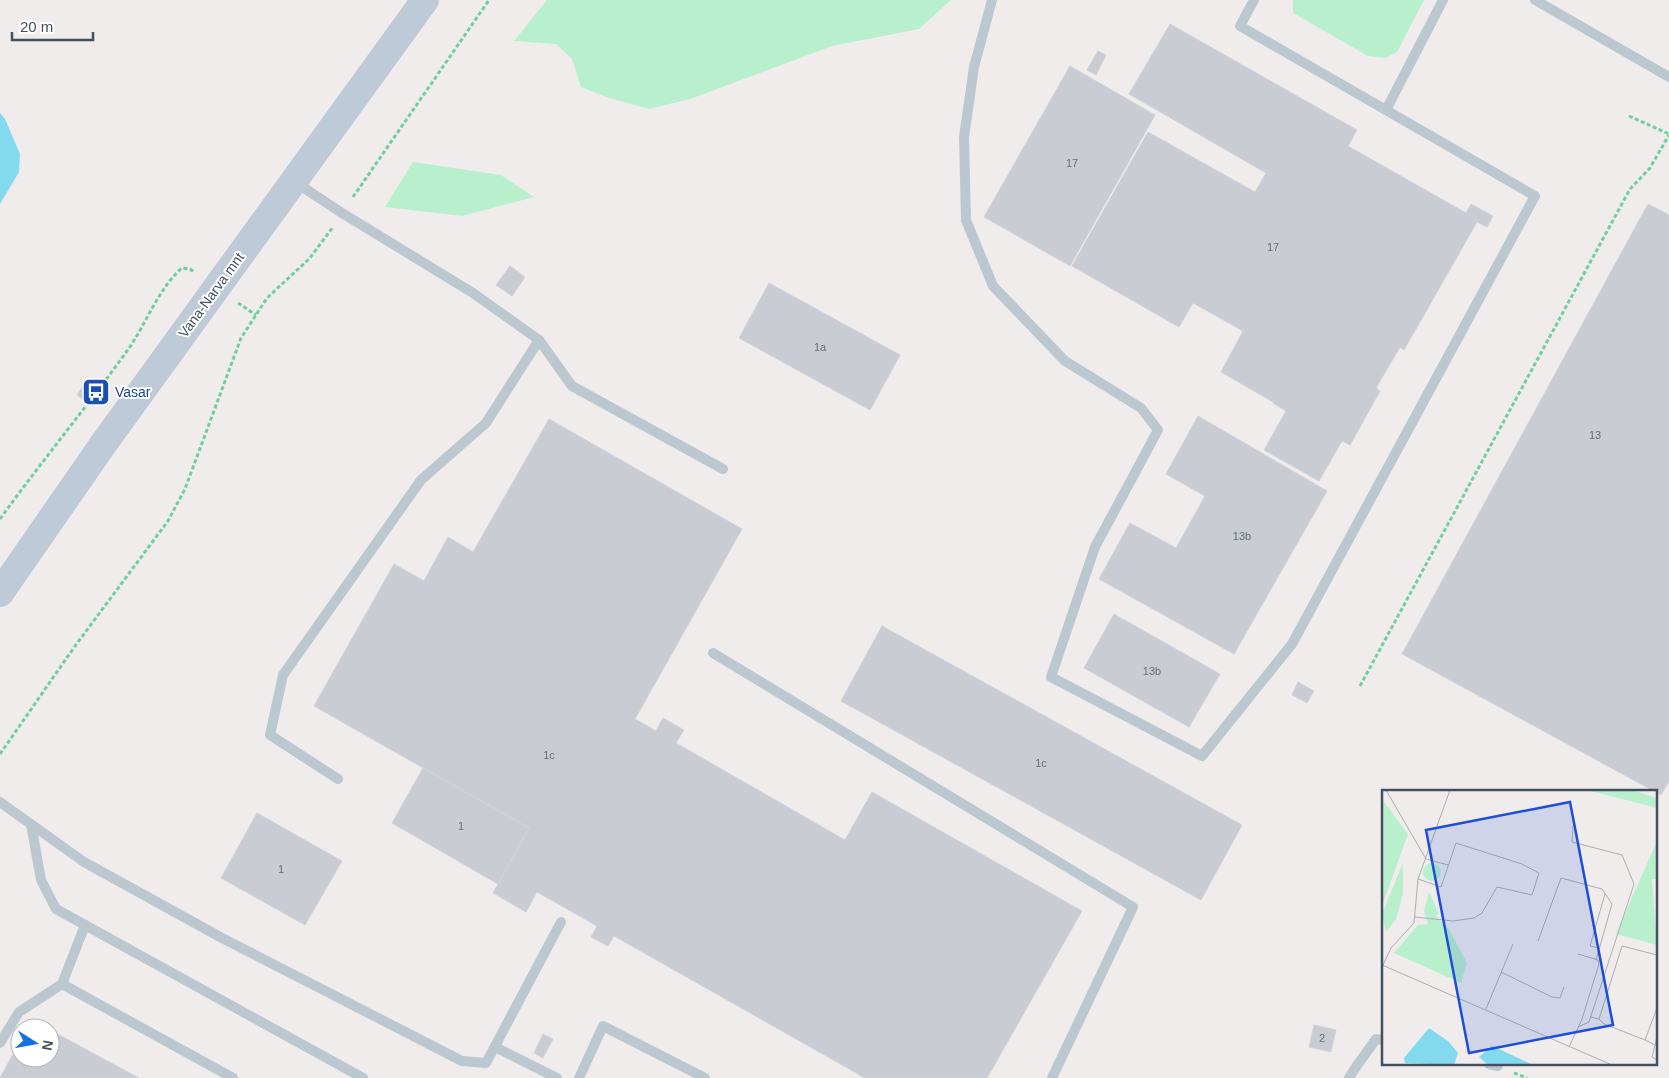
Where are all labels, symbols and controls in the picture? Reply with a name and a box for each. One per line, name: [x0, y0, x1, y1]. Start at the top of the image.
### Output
scale bar: [12, 10, 94, 42]
text: 20 m: [20, 18, 53, 35]
house number: 17: [1066, 157, 1078, 169]
house number: 17: [1267, 241, 1279, 253]
street label: Vana-Narva mnt: [175, 249, 247, 341]
house number: 1a: [814, 341, 827, 353]
bus stop icon: Vasar: [81, 377, 111, 407]
place label: Vasar: [115, 384, 151, 400]
house number: 13: [1589, 429, 1601, 441]
house number: 13b: [1233, 530, 1251, 542]
house number: 13b: [1143, 665, 1161, 677]
house number: 1c: [543, 749, 555, 761]
house number: 1c: [1035, 757, 1047, 769]
inset map: [1382, 790, 1656, 1066]
house number: 1: [458, 820, 464, 832]
house number: 1: [278, 863, 284, 875]
north arrow: [10, 1018, 60, 1068]
house number: 2: [1319, 1032, 1325, 1044]
text: N: [39, 1039, 57, 1052]

